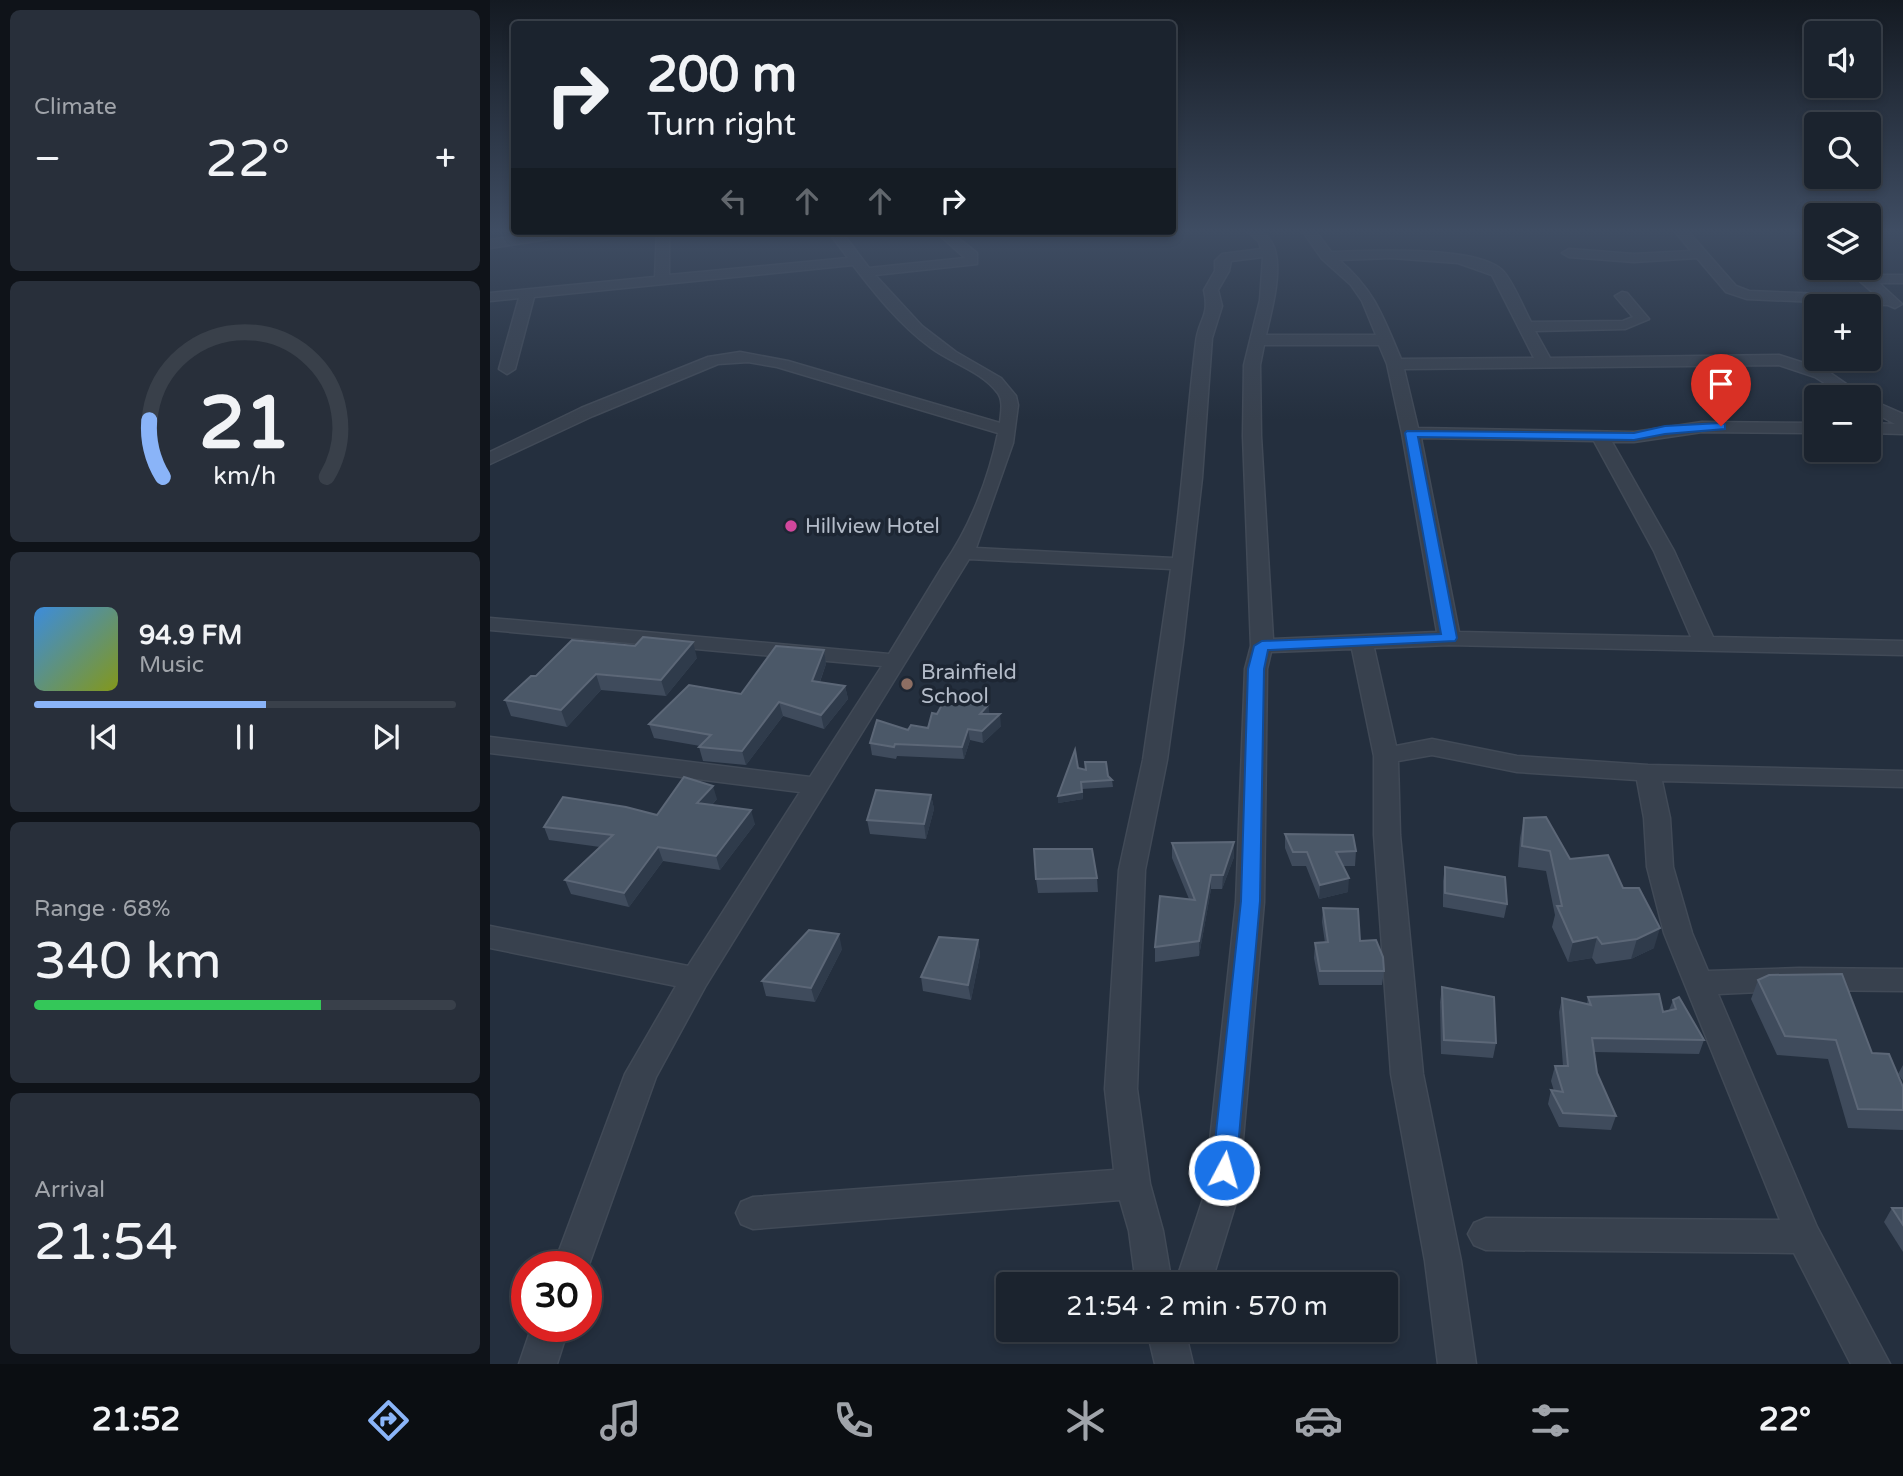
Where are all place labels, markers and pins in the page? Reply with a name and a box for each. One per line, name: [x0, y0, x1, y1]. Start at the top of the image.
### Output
pin: [1691, 354, 1751, 426]
place label: Hillview Hotel: [805, 514, 940, 539]
marker: Hillview Hotel: [783, 518, 799, 534]
place label: Brainfield School: [921, 660, 1017, 709]
marker: Brainfield School: [899, 676, 915, 692]

